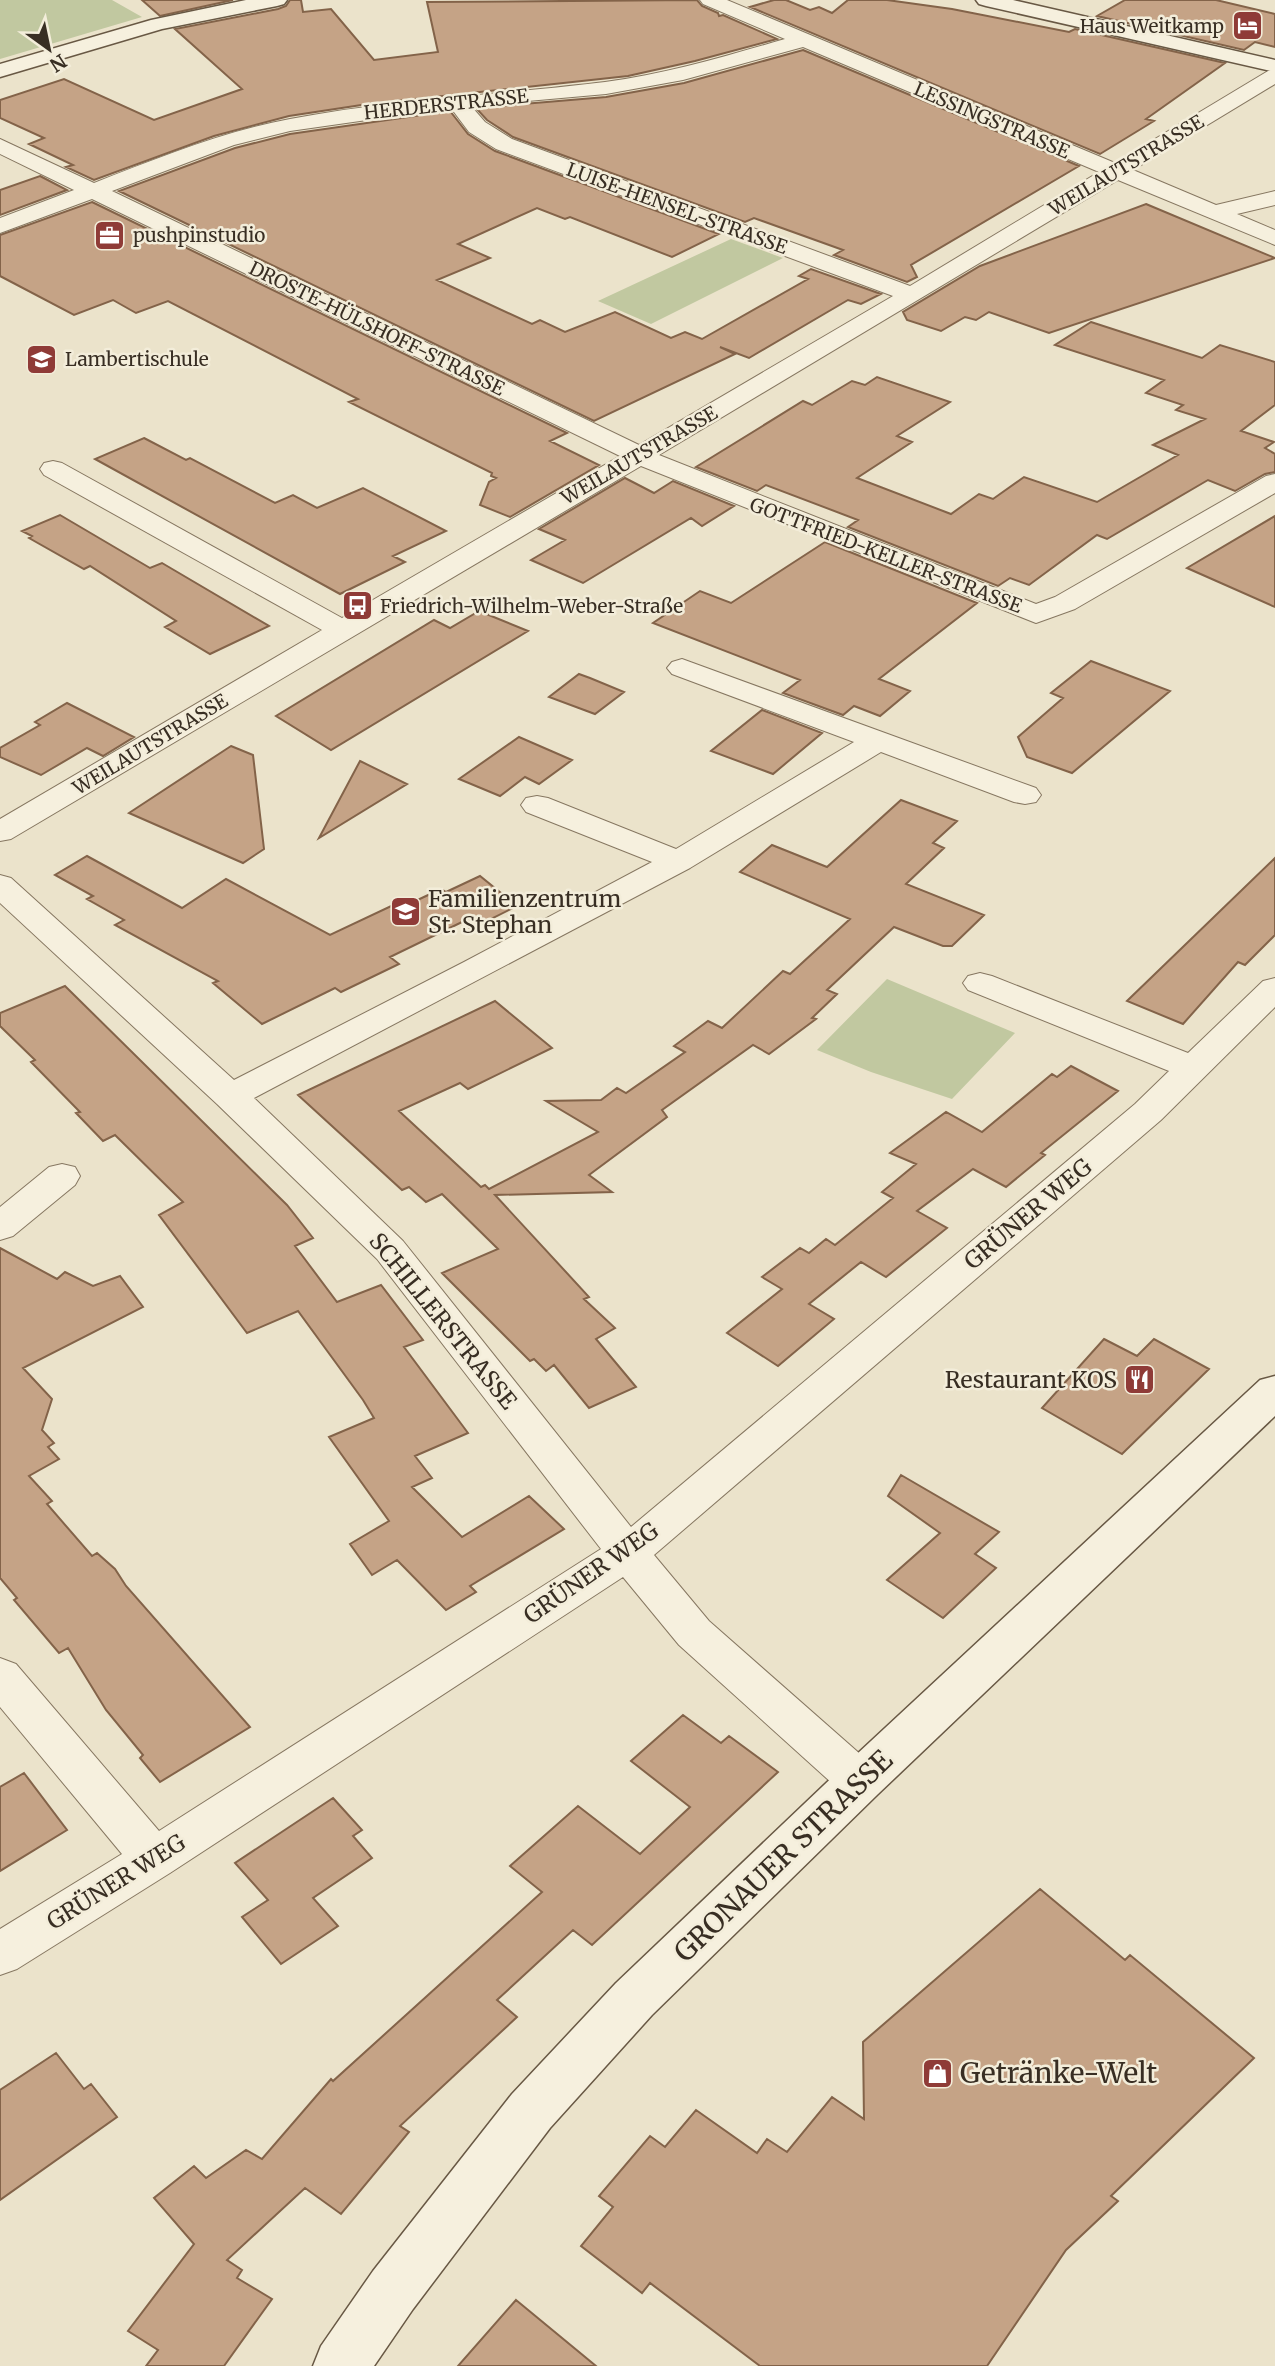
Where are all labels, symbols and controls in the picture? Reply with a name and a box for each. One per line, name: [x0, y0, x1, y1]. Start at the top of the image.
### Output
hotel icon: Haus Weitkamp: [1230, 9, 1264, 43]
north arrow: [14, 14, 84, 84]
place label: Haus Weitkamp: [1080, 14, 1224, 38]
text: N: [45, 49, 71, 77]
street label: LESSINGSTRASSE: [911, 76, 1073, 164]
street label: HERDERSTRASSE: [362, 83, 530, 125]
street label: WEILAUTSTRASSE: [1043, 109, 1208, 221]
street label: LUISE-HENSEL-STRASSE: [563, 157, 791, 259]
office icon: pushpinstudio: [93, 218, 127, 252]
place label: pushpinstudio: [133, 223, 265, 247]
street label: DROSTE-HÜLSHOFF-STRASSE: [245, 256, 509, 400]
school or university icon: Lambertischule: [25, 342, 59, 376]
place label: Lambertischule: [65, 347, 209, 371]
street label: WEILAUTSTRASSE: [556, 400, 721, 510]
street label: GOTTFRIED-KELLER-STRASSE: [747, 492, 1025, 618]
bus stop icon: Friedrich-Wilhelm-Weber-Straße: [340, 589, 374, 623]
place label: Friedrich-Wilhelm-Weber-Straße: [380, 594, 683, 618]
street label: WEILAUTSTRASSE: [67, 688, 232, 800]
place label: Familienzentrum St. Stephan: [428, 884, 621, 939]
school or university icon: Familienzentrum St. Stephan: [388, 895, 422, 929]
street label: GRÜNER WEG: [958, 1152, 1098, 1275]
street label: SCHILLERSTRASSE: [363, 1227, 524, 1415]
restaurant icon: Restaurant KOS: [1123, 1363, 1157, 1397]
place label: Restaurant KOS: [945, 1365, 1117, 1394]
street label: GRÜNER WEG: [518, 1515, 664, 1630]
street label: GRONAUER STRASSE: [666, 1742, 900, 1970]
street label: GRÜNER WEG: [41, 1827, 191, 1936]
place label: Getränke-Welt: [960, 2055, 1157, 2091]
shop icon: Getränke-Welt: [920, 2056, 954, 2090]

